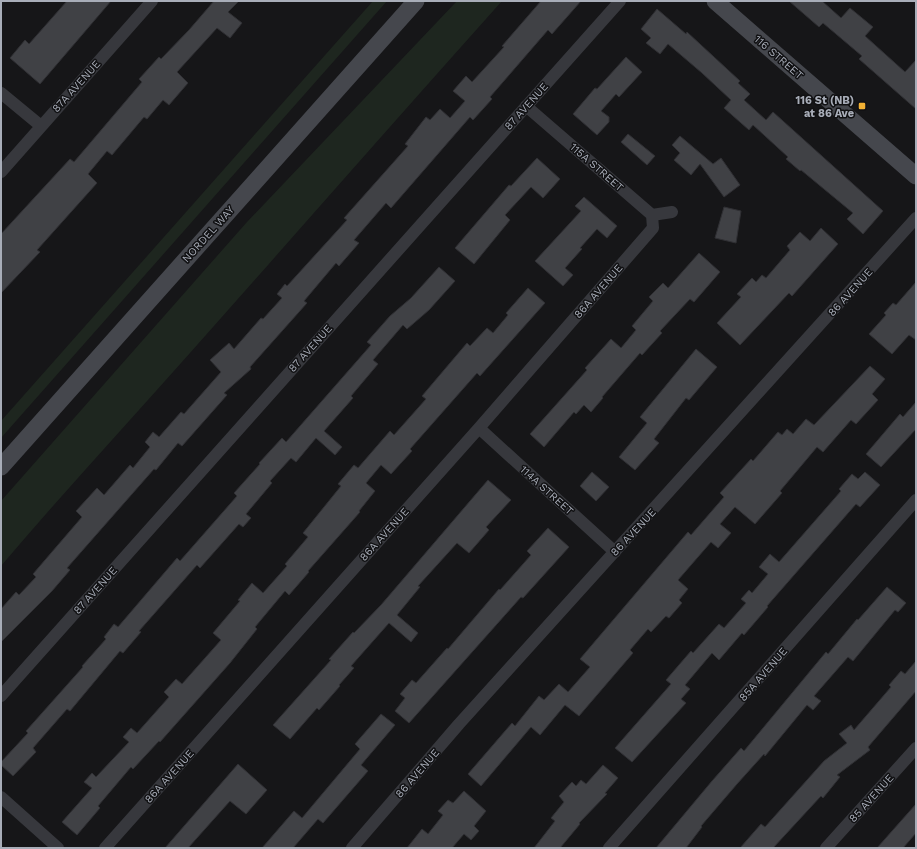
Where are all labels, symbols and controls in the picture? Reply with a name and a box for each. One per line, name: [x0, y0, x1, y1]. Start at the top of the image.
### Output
street label: 116 STREET: [752, 33, 806, 82]
street label: 87A AVENUE: [50, 58, 103, 115]
street label: 87 AVENUE: [502, 80, 551, 133]
place label: 116 St (NB) at 86 Ave: [795, 94, 854, 120]
marker: 116 St (NB) at 86 Ave: [857, 101, 867, 111]
street label: 115A STREET: [567, 141, 626, 194]
street label: NORDEL WAY: [180, 203, 238, 265]
street label: 86A AVENUE: [571, 262, 625, 321]
street label: 86 AVENUE: [825, 266, 875, 319]
street label: 87 AVENUE: [286, 322, 335, 375]
street label: 114A STREET: [517, 463, 576, 518]
street label: 86A AVENUE: [357, 505, 412, 564]
street label: 86 AVENUE: [608, 506, 659, 559]
street label: 87 AVENUE: [71, 564, 120, 617]
street label: 85A AVENUE: [737, 645, 790, 704]
street label: 86 AVENUE: [393, 746, 442, 800]
street label: 86A AVENUE: [142, 747, 197, 806]
street label: 85 AVENUE: [846, 772, 896, 825]

